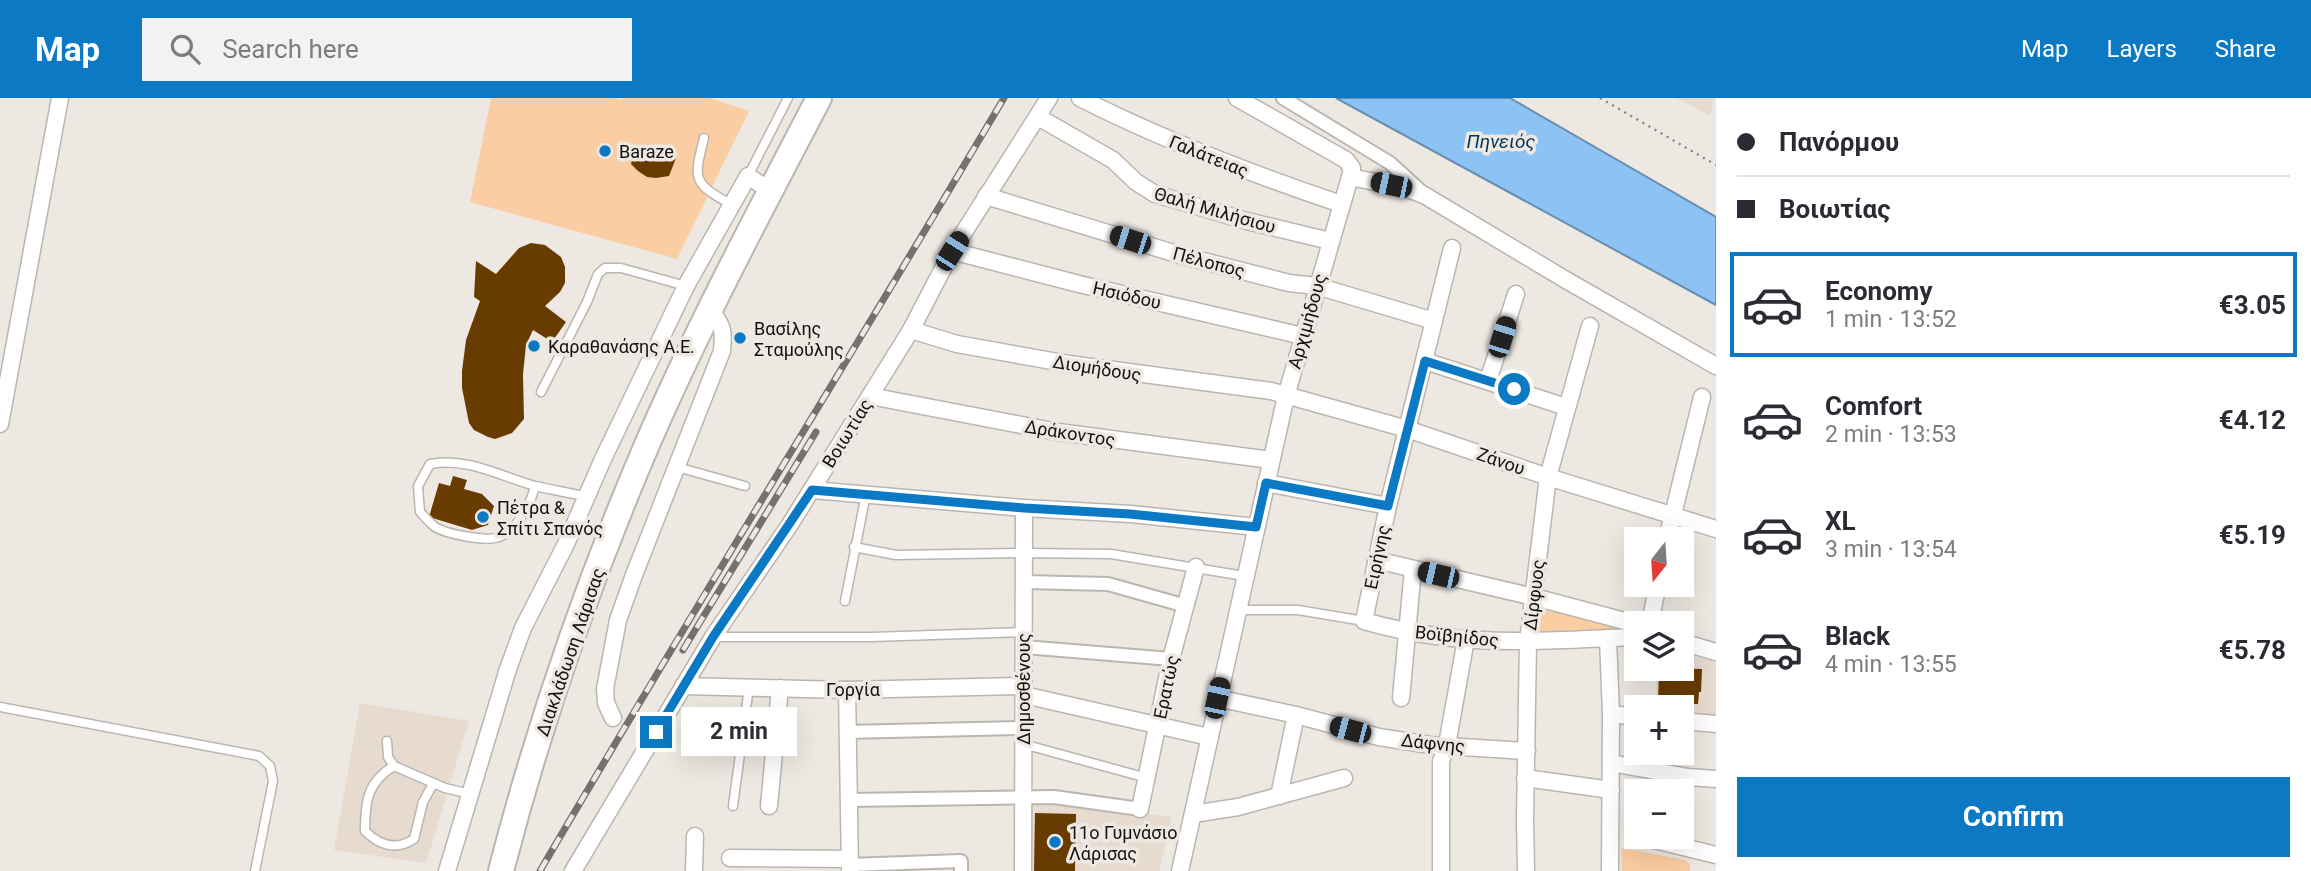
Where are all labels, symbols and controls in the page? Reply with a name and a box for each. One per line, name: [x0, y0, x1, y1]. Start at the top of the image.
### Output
search box: [142, 18, 632, 81]
text: Map: [35, 30, 100, 69]
icon: search: [166, 30, 204, 68]
text: Search here: [222, 34, 359, 64]
text: Map: [2021, 35, 2069, 63]
text: Layers: [2107, 35, 2177, 63]
text: Share: [2215, 35, 2276, 63]
text: Πανόρμου: [1779, 127, 1899, 157]
water label: Πηνειός: [1467, 130, 1536, 153]
street label: Γαλάτειας: [1166, 131, 1252, 181]
place label: Baraze: [619, 141, 674, 162]
marker: Baraze: [597, 143, 613, 159]
car: [1369, 170, 1414, 200]
street label: Θαλή Μιλήσιου: [1152, 183, 1278, 237]
text: Βοιωτίας: [1779, 194, 1891, 224]
car: [1107, 224, 1154, 256]
car: [932, 228, 973, 274]
street label: Πέλοπος: [1171, 242, 1247, 282]
street label: Αρχιμήδους: [1283, 271, 1331, 371]
icon: car: [1741, 273, 1804, 336]
text: Economy: [1825, 276, 1932, 306]
street label: Ησιόδου: [1091, 277, 1163, 313]
text: €3.05: [2219, 290, 2286, 320]
text: 1 min · 13:52: [1825, 306, 1957, 333]
car: [1486, 314, 1519, 360]
place label: Βασίλης Σταμούλης: [754, 318, 844, 360]
marker: Βασίλης Σταμούλης: [732, 330, 748, 346]
place label: Καραθανάσης Α.Ε.: [548, 336, 695, 357]
marker: Καραθανάσης Α.Ε.: [526, 338, 542, 354]
street label: Διομήδους: [1051, 351, 1143, 385]
route start: [1498, 373, 1530, 405]
icon: car: [1741, 388, 1804, 451]
text: Comfort: [1825, 391, 1922, 421]
street label: Βοιωτίας: [818, 395, 876, 471]
text: €4.12: [2219, 405, 2286, 435]
street label: Δράκοντος: [1023, 415, 1117, 451]
text: 2 min · 13:53: [1825, 421, 1957, 448]
street label: Ζάνου: [1474, 443, 1528, 479]
place label: Πέτρα & Σπίτι Σπανός: [497, 497, 603, 539]
icon: car: [1741, 503, 1804, 566]
text: XL: [1825, 506, 1856, 536]
marker: Πέτρα & Σπίτι Σπανός: [475, 509, 491, 525]
text: €5.19: [2219, 520, 2286, 550]
street label: Ειρήνης: [1360, 523, 1394, 591]
north arrow: [1624, 527, 1694, 597]
map controls: [1624, 527, 1694, 849]
text: 3 min · 13:54: [1825, 536, 1957, 563]
street label: Δίρφυος: [1519, 558, 1549, 632]
car: [1416, 560, 1461, 590]
street label: Διακλάδωση Λάρισας: [531, 565, 609, 739]
button: layers: [1624, 611, 1694, 681]
icon: car: [1741, 618, 1804, 681]
street label: Βοϊβηίδος: [1414, 621, 1500, 651]
text: Black: [1825, 621, 1890, 651]
street label: Δημοσθένους: [1013, 633, 1034, 745]
text: €5.78: [2219, 635, 2286, 665]
text: 4 min · 13:55: [1825, 651, 1957, 678]
street label: Ερατώς: [1149, 653, 1183, 721]
car: [1203, 675, 1232, 721]
street label: Γοργία: [826, 679, 881, 700]
button: +: [1624, 695, 1694, 765]
callout: 2 min: [680, 708, 796, 756]
car: [1327, 714, 1374, 746]
route end: [640, 716, 672, 748]
text: 2 min: [710, 718, 768, 745]
street label: Δάφνης: [1400, 729, 1466, 757]
button: Confirm: [1737, 777, 2290, 857]
button: −: [1624, 779, 1694, 849]
place label: 11ο Γυμνάσιο Λάρισας: [1069, 822, 1178, 864]
marker: 11ο Γυμνάσιο Λάρισας: [1047, 834, 1063, 850]

